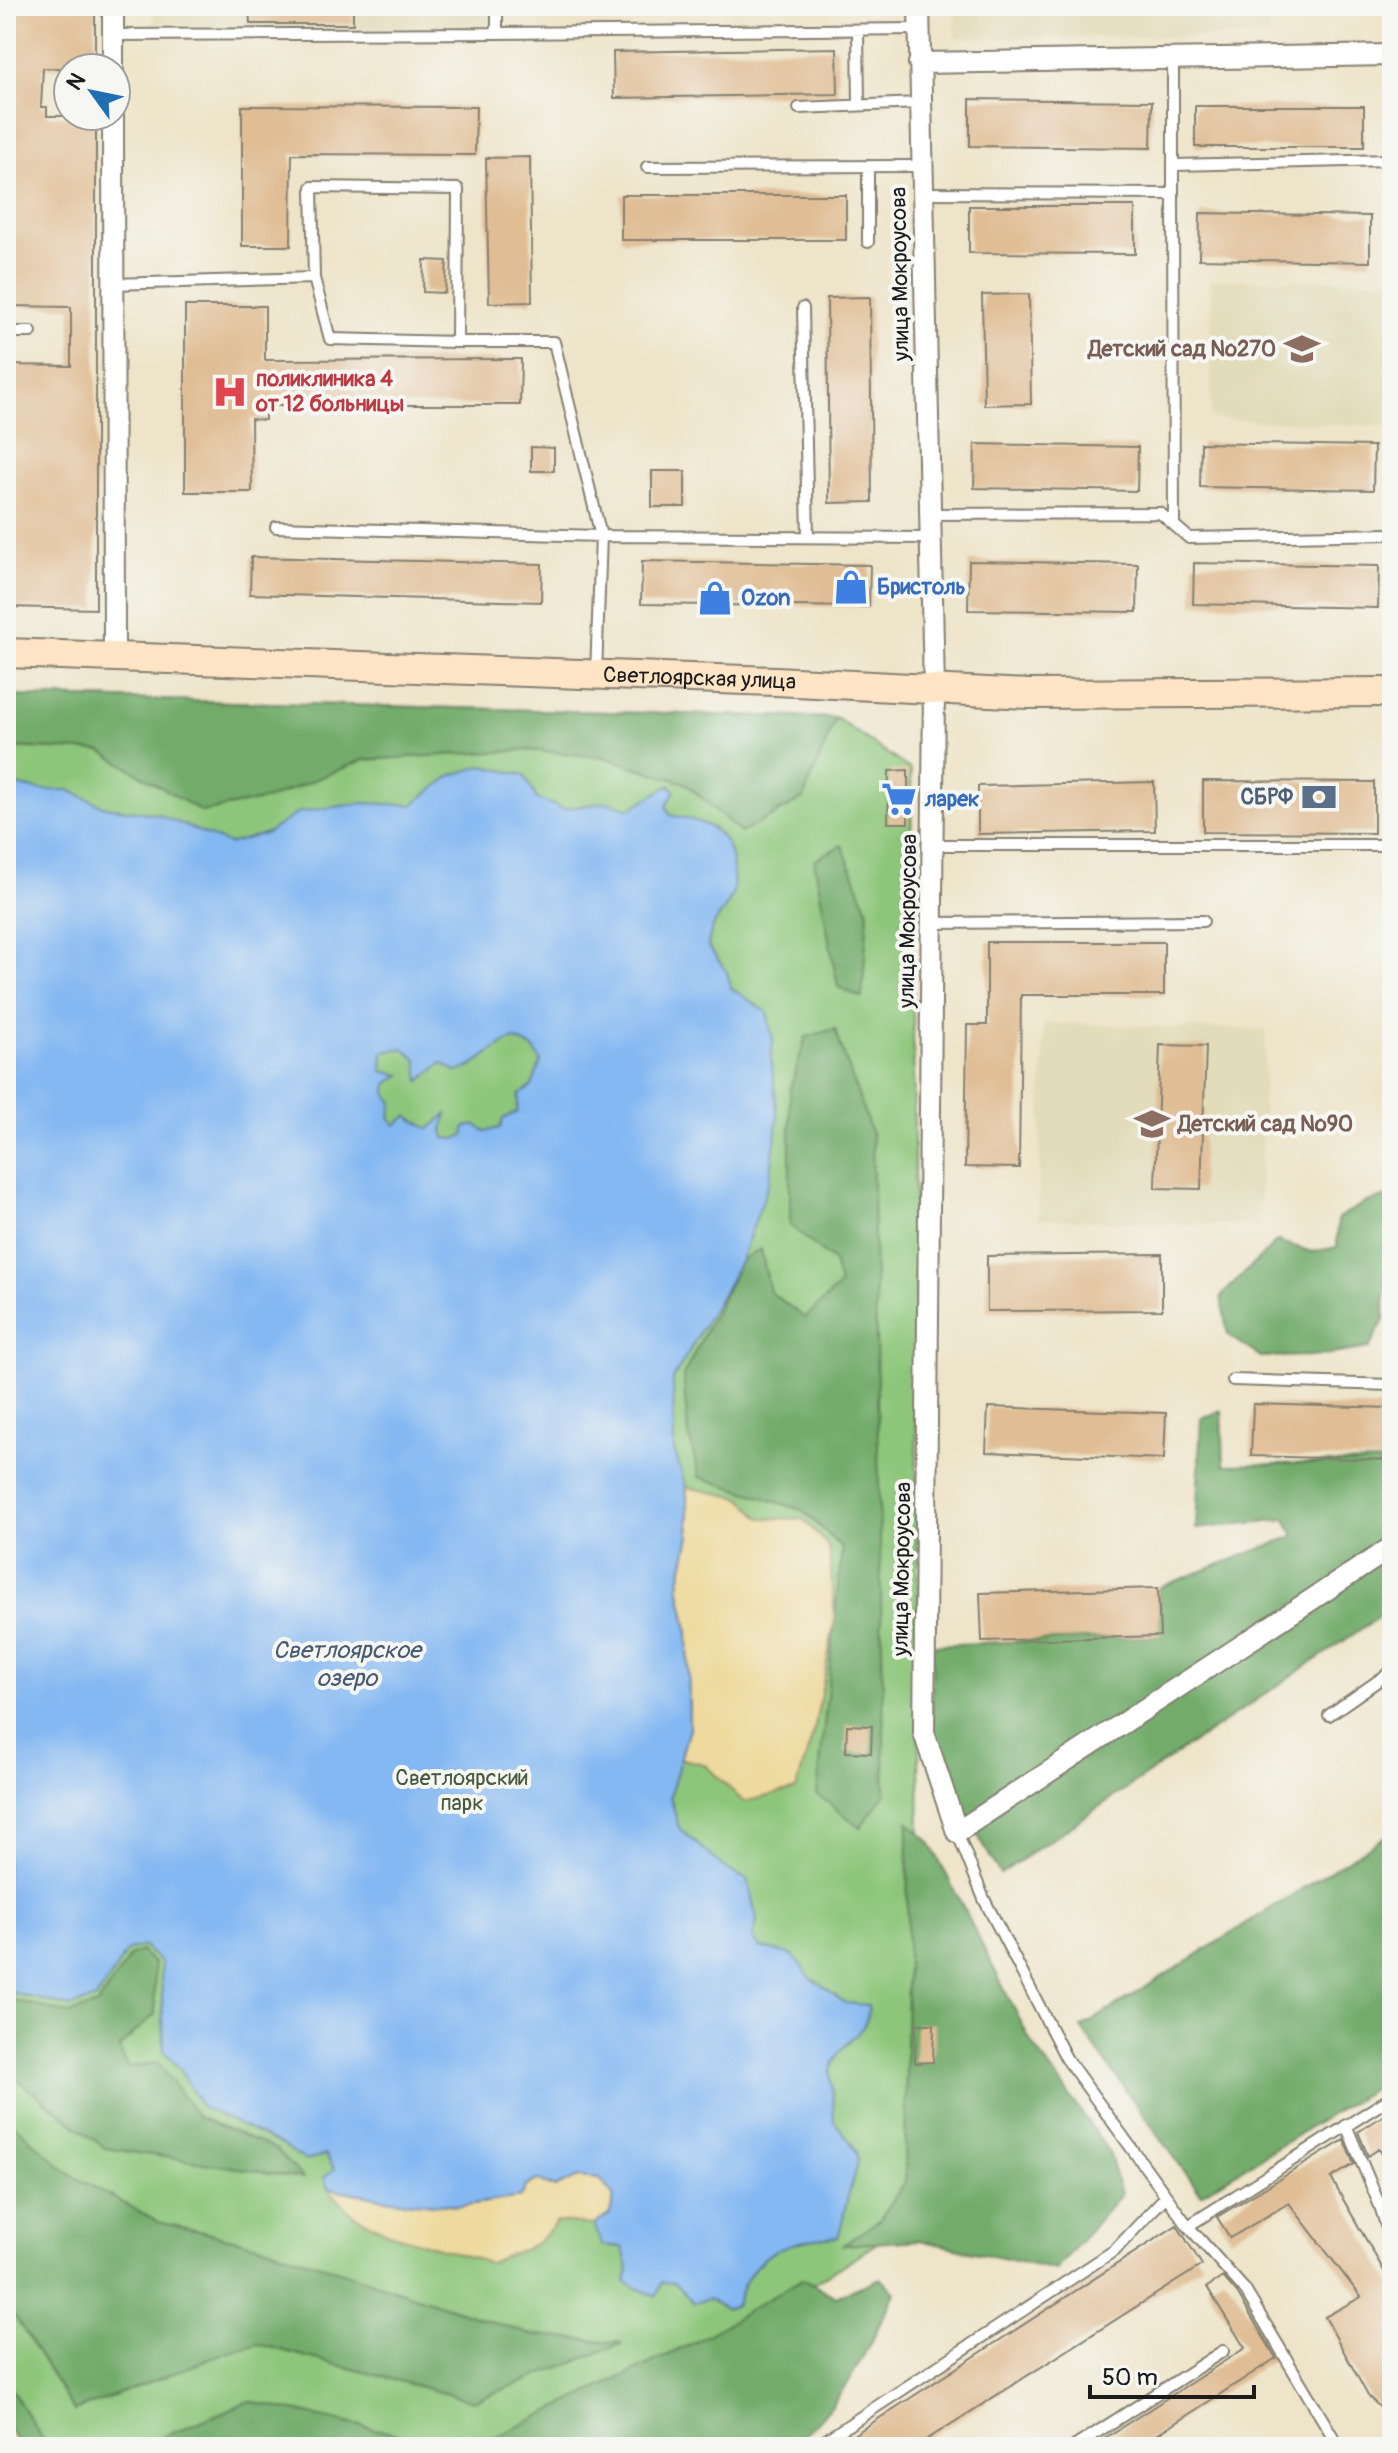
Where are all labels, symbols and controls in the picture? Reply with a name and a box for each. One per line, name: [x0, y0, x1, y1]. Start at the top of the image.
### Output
north arrow: [52, 52, 132, 132]
text: N: [60, 68, 92, 96]
street label: улица Мокроусова: [884, 187, 916, 362]
school or university icon: Детский сад №270: [1283, 330, 1321, 368]
place label: Детский сад №270: [1086, 335, 1276, 363]
place label: поликлиника 4 от 12 больницы: [255, 365, 404, 418]
hospital icon: поликлиника 4 от 12 больницы: [211, 373, 249, 411]
shop icon: Бристоль: [832, 568, 870, 606]
place label: Бристоль: [877, 573, 966, 601]
shop icon: Ozon: [696, 579, 734, 617]
place label: Ozon: [741, 584, 790, 612]
street label: Светлоярская улица: [603, 661, 797, 696]
bank icon: СБРФ: [1300, 778, 1338, 816]
supermarket icon: ларек: [880, 780, 918, 818]
place label: СБРФ: [1241, 783, 1293, 811]
place label: ларек: [924, 785, 979, 813]
street label: улица Мокроусова: [892, 834, 924, 1009]
school or university icon: Детский сад №90: [1133, 1105, 1171, 1143]
place label: Детский сад №90: [1176, 1110, 1353, 1138]
street label: улица Мокроусова: [886, 1482, 918, 1657]
water label: Светлоярское озеро: [273, 1636, 423, 1693]
park label: Светлоярский парк: [395, 1764, 529, 1817]
scale bar: [1090, 2349, 1254, 2399]
text: 50 m: [1102, 2363, 1158, 2392]

